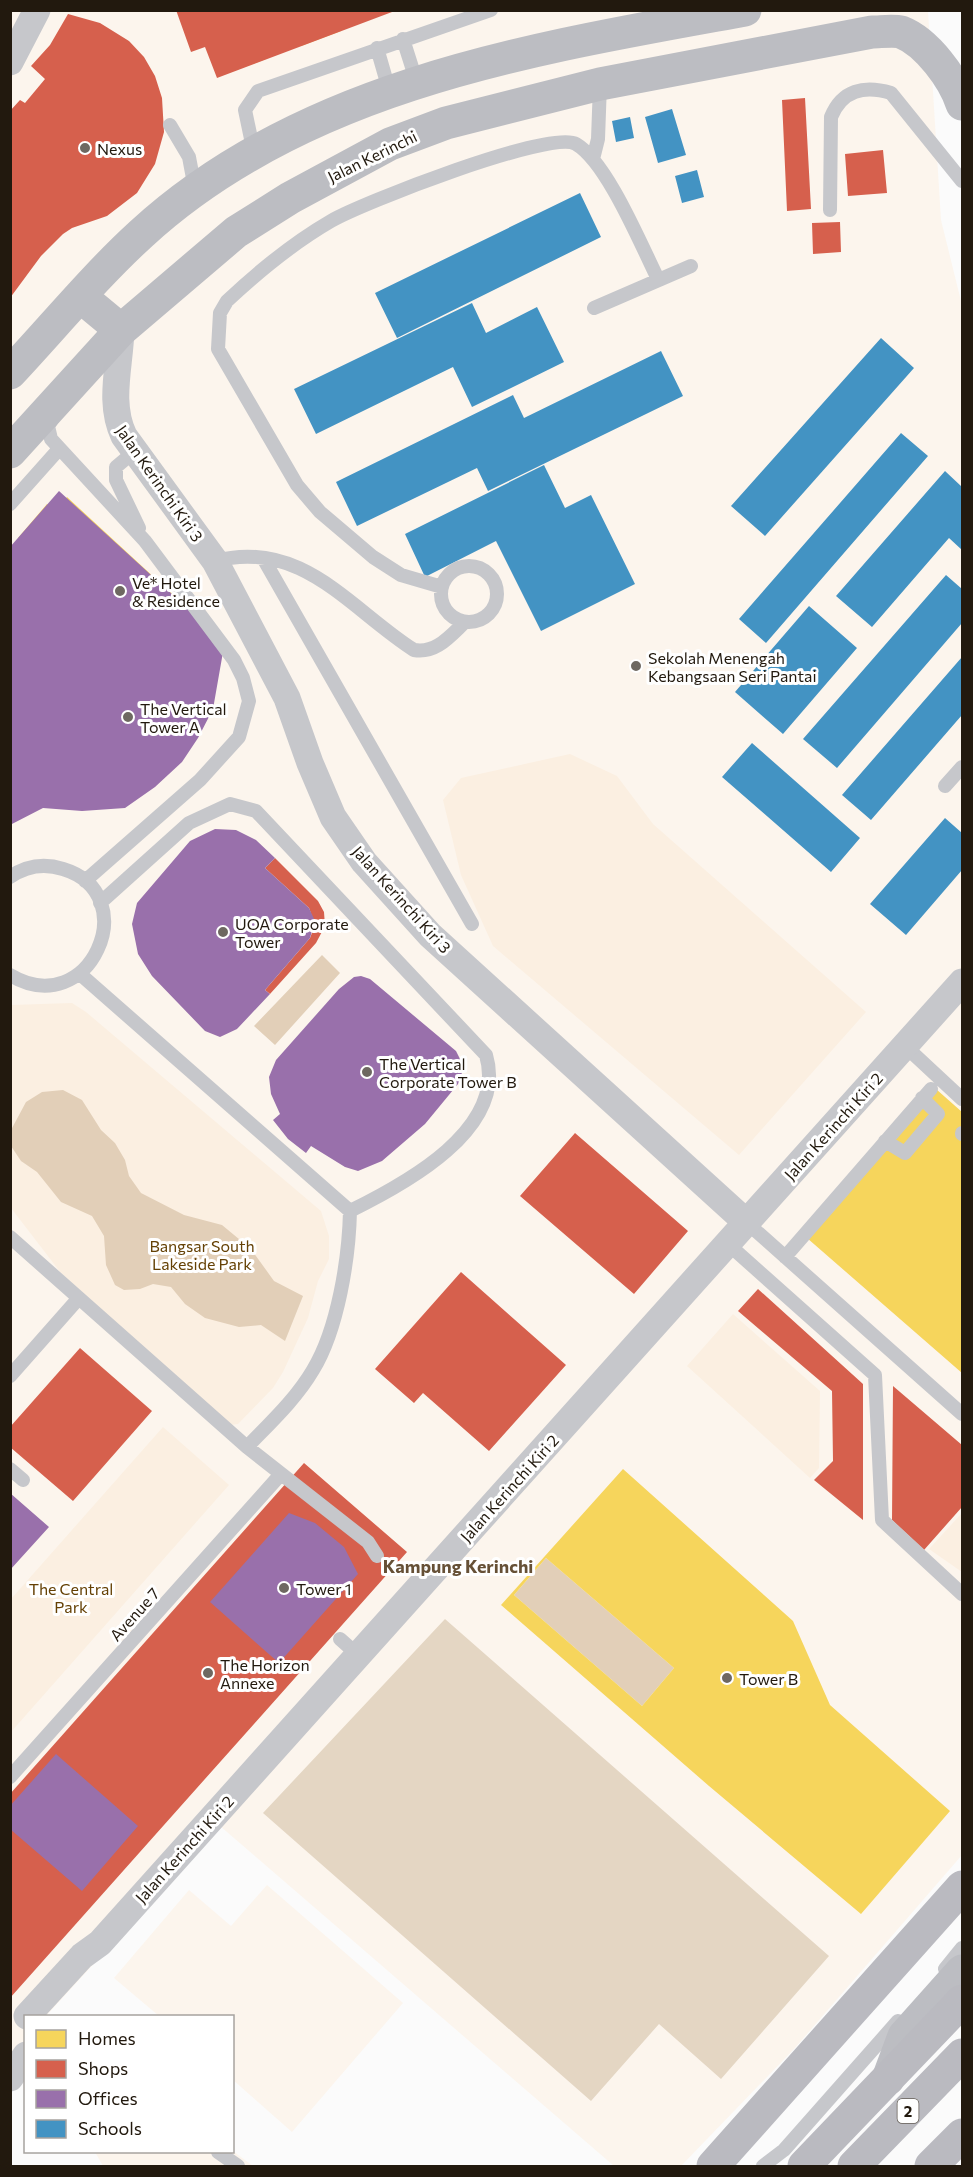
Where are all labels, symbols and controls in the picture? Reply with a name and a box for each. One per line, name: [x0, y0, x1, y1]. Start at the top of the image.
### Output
street label: Jalan Kerinchi: [324, 126, 420, 186]
place label: Nexus: [97, 139, 142, 158]
marker: Nexus: [78, 141, 92, 155]
street label: Jalan Kerinchi Kiri 3: [113, 421, 207, 545]
place label: Ve* Hotel & Residence: [132, 573, 220, 610]
marker: Ve* Hotel & Residence: [113, 584, 127, 598]
place label: Sekolah Menengah Kebangsaan Seri Pantai: [648, 648, 817, 685]
marker: Sekolah Menengah Kebangsaan Seri Pantai: [629, 659, 643, 673]
place label: The Vertical Tower A: [140, 699, 227, 736]
marker: The Vertical Tower A: [121, 710, 135, 724]
street label: Jalan Kerinchi Kiri 3: [349, 841, 455, 957]
place label: UOA Corporate Tower: [235, 914, 349, 951]
marker: UOA Corporate Tower: [216, 925, 230, 939]
place label: The Vertical Corporate Tower B: [379, 1054, 517, 1091]
marker: The Vertical Corporate Tower B: [360, 1065, 374, 1079]
street label: Jalan Kerinchi Kiri 2: [780, 1068, 886, 1183]
park label: Bangsar South Lakeside Park: [149, 1236, 255, 1273]
street label: Jalan Kerinchi Kiri 2: [456, 1430, 562, 1545]
district label: Kampung Kerinchi: [383, 1555, 533, 1577]
park label: The Central Park: [29, 1579, 113, 1616]
place label: Tower 1: [296, 1579, 352, 1598]
marker: Tower 1: [277, 1581, 291, 1595]
street label: Avenue 7: [105, 1584, 163, 1644]
place label: The Horizon Annexe: [220, 1655, 310, 1692]
marker: The Horizon Annexe: [201, 1666, 215, 1680]
place label: Tower B: [739, 1669, 798, 1688]
marker: Tower B: [720, 1671, 734, 1685]
street label: Jalan Kerinchi Kiri 2: [131, 1791, 237, 1906]
legend: [24, 2015, 234, 2153]
text: Homes: [78, 2027, 136, 2049]
text: Shops: [78, 2057, 128, 2079]
text: Offices: [78, 2087, 138, 2109]
road number: 2: [898, 2099, 918, 2123]
text: Schools: [78, 2117, 142, 2139]

